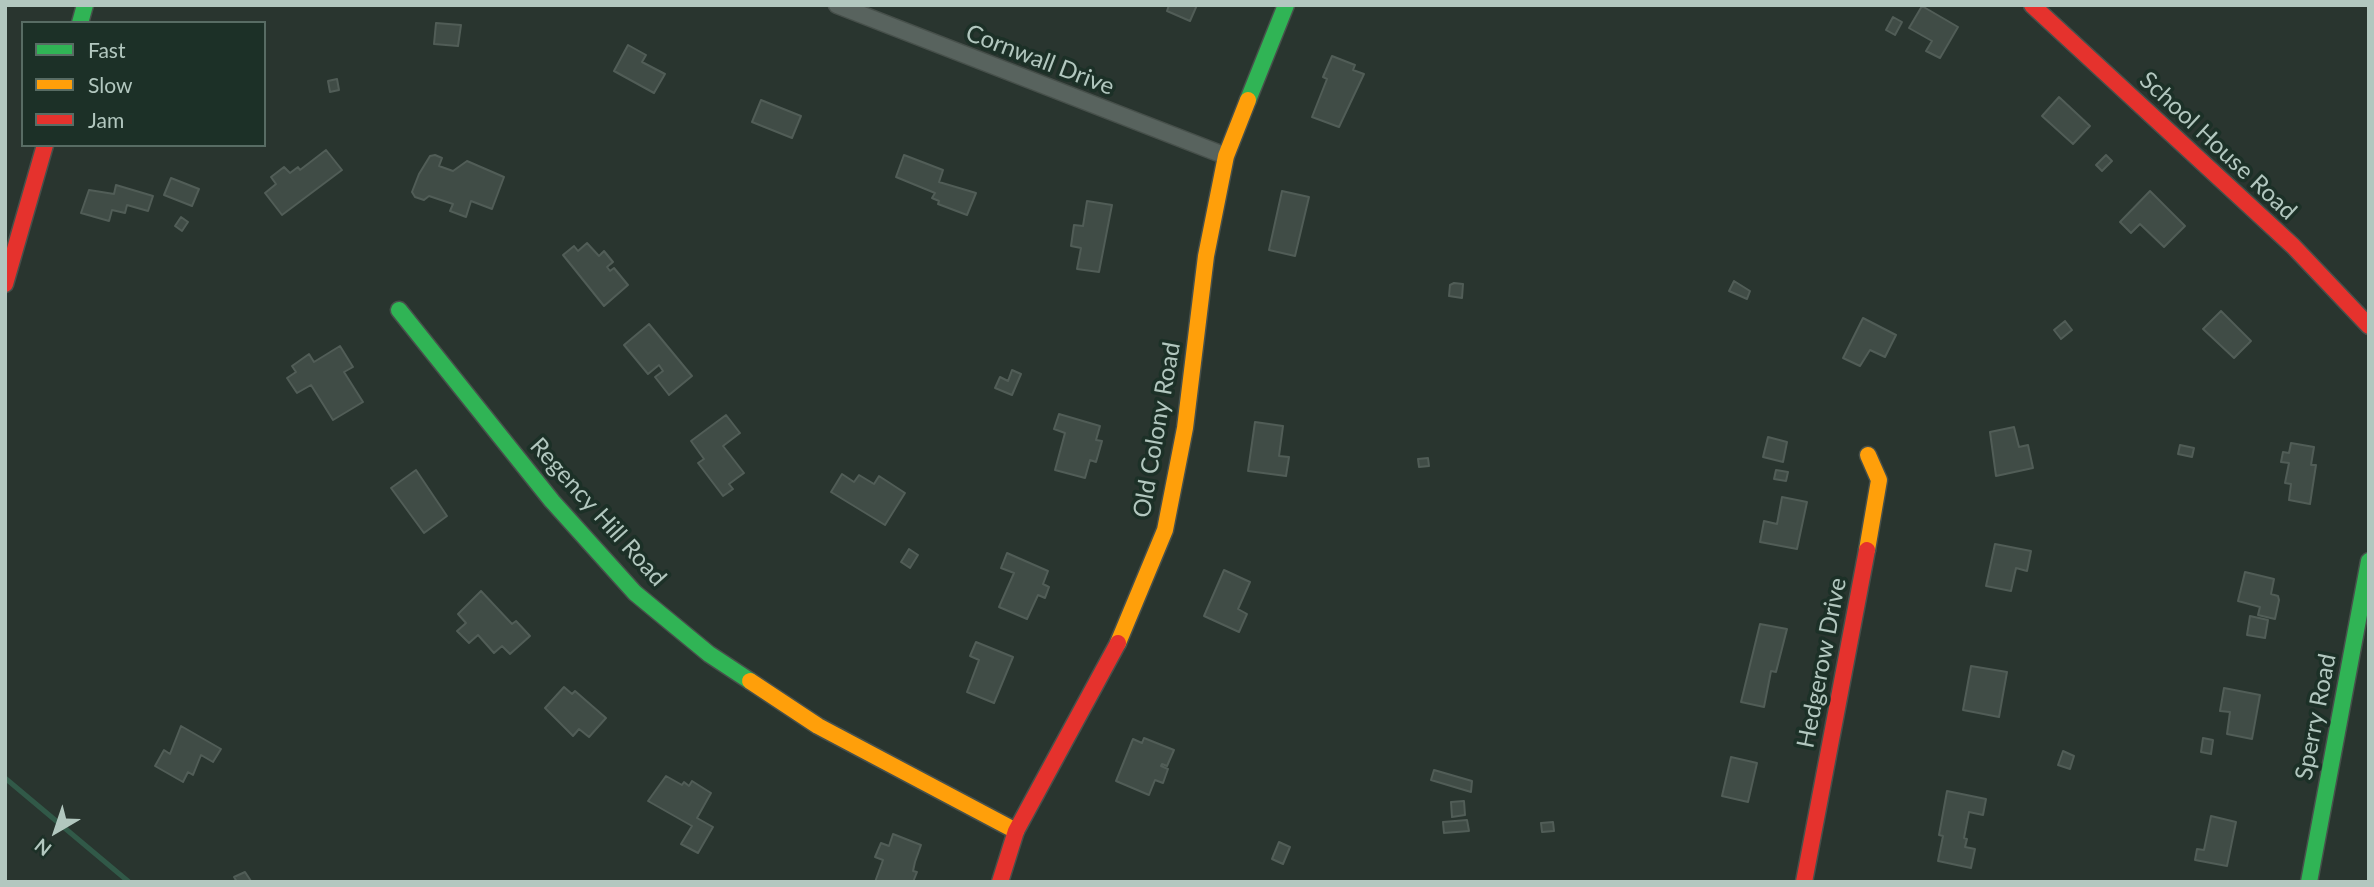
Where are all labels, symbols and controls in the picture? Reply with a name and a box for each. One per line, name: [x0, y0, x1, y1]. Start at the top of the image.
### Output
street label: Cornwall Drive: [962, 18, 1118, 102]
legend: [21, 21, 266, 147]
text: Fast: [88, 37, 125, 62]
street label: School House Road: [2134, 66, 2302, 226]
text: Slow: [88, 72, 132, 97]
text: Jam: [88, 107, 124, 132]
street label: Old Colony Road: [1127, 340, 1187, 520]
street label: Regency Hill Road: [524, 432, 672, 592]
street label: Hedgerow Drive: [1791, 575, 1853, 751]
street label: Sperry Road: [2290, 651, 2342, 783]
north arrow: [21, 796, 91, 866]
text: N: [30, 834, 55, 861]

